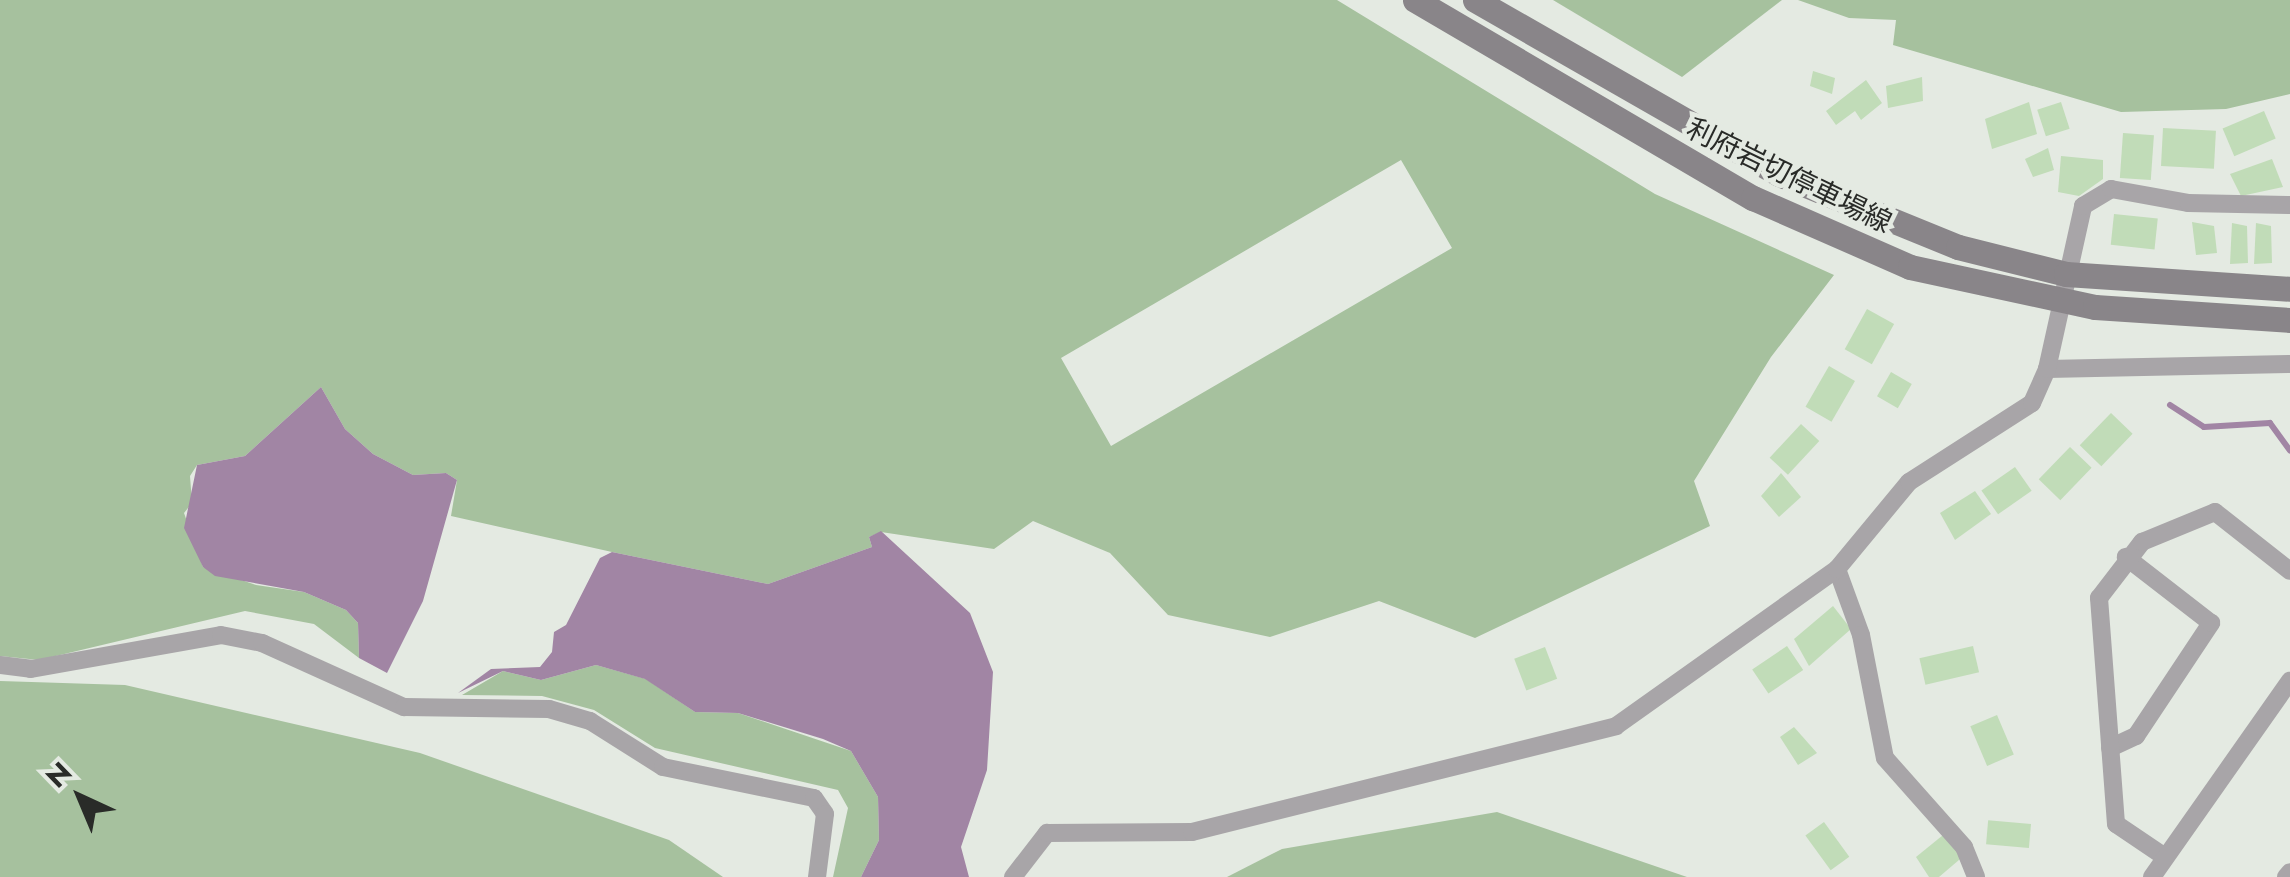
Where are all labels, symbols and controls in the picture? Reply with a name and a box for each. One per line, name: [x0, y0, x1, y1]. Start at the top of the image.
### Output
street label: 利府岩切停車場線: [1681, 112, 1897, 240]
north arrow: [30, 747, 130, 847]
text: N: [37, 753, 81, 798]

